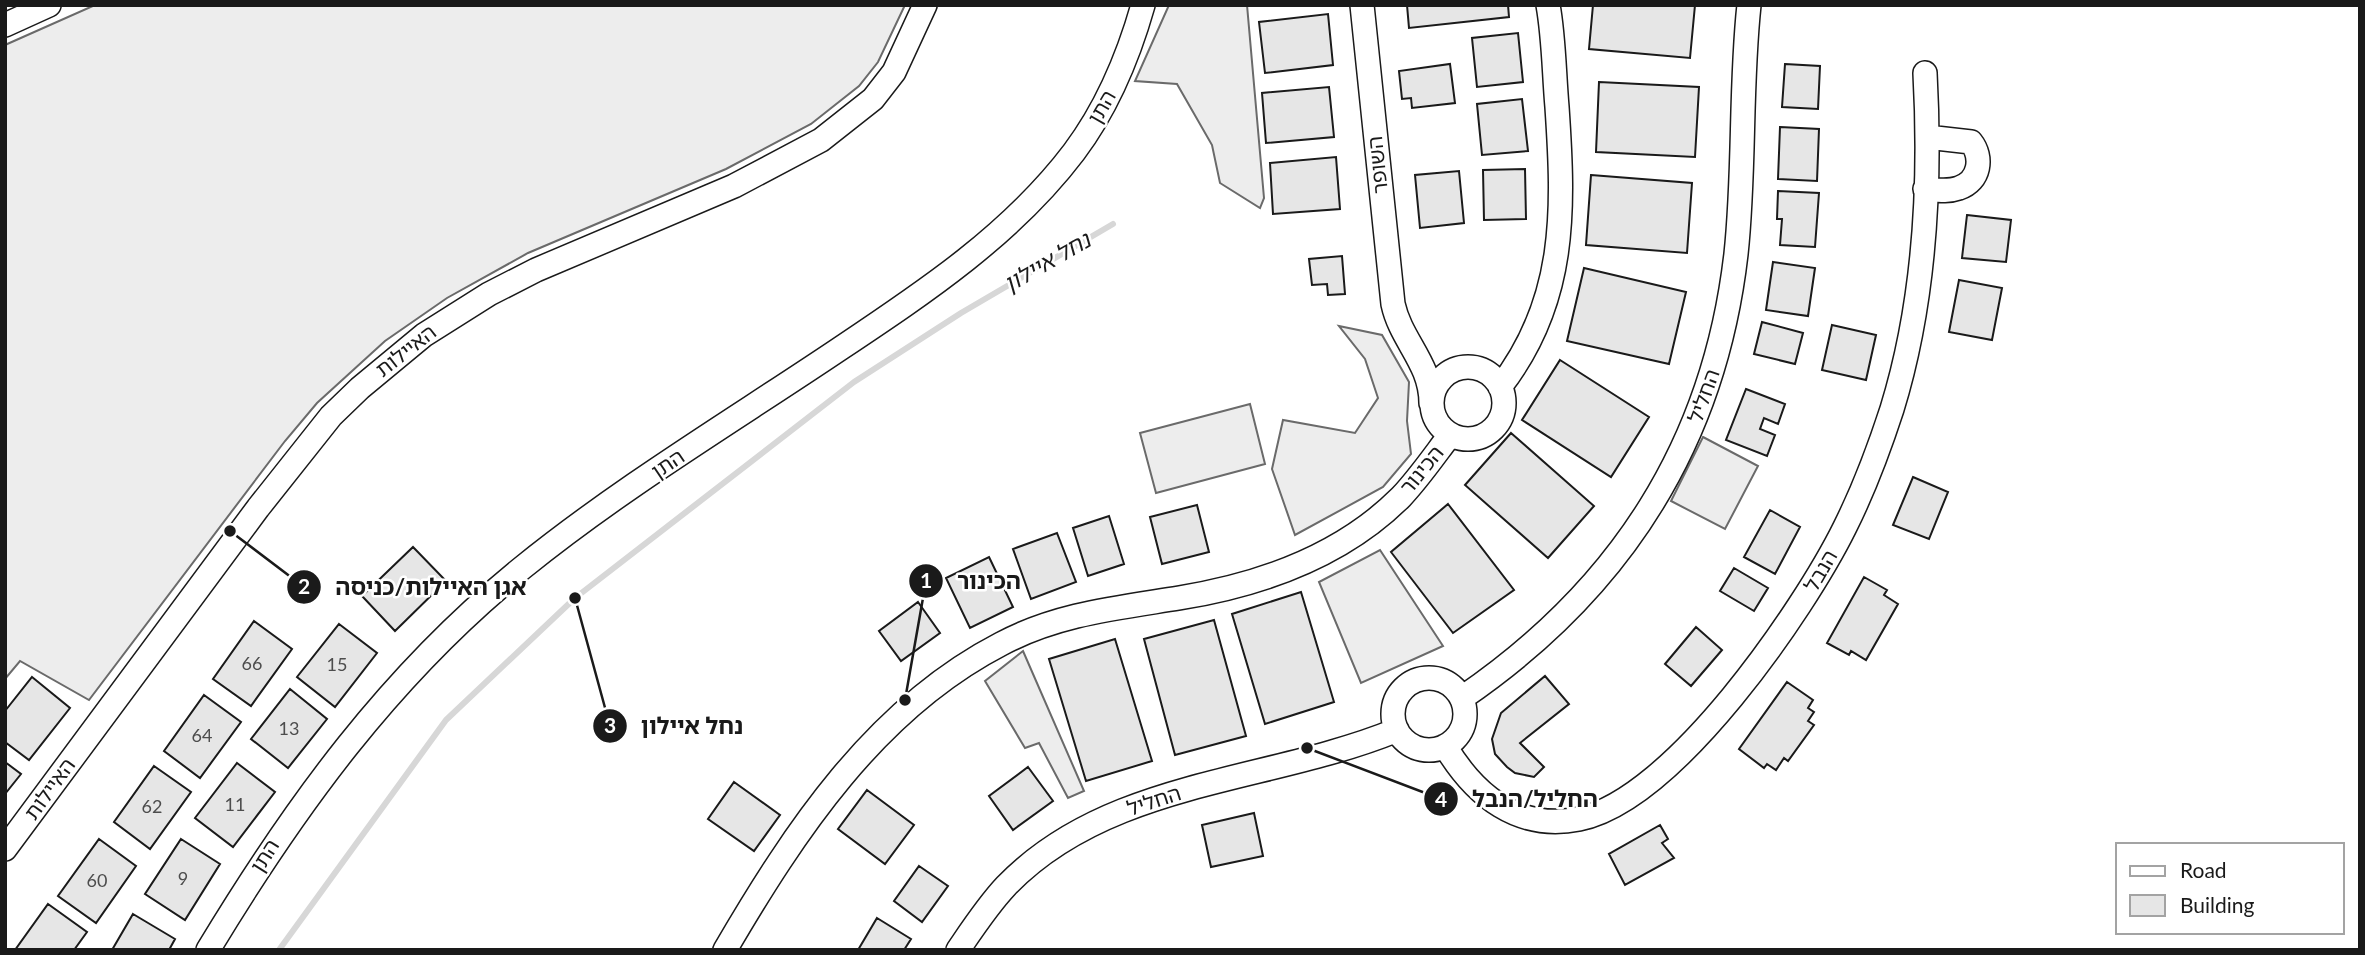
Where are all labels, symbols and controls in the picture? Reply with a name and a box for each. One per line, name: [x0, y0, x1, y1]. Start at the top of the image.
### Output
street label: התן: [1081, 85, 1120, 127]
street label: השופר: [1361, 135, 1392, 195]
water label: נחל איילון: [998, 224, 1097, 297]
street label: האיילות: [370, 318, 440, 381]
street label: החליל: [1681, 365, 1724, 426]
street label: הכינור: [1394, 440, 1448, 498]
street label: התן: [646, 443, 688, 483]
street label: הנבל: [1798, 545, 1842, 596]
callout: הכינור: [908, 559, 1035, 603]
callout: אגן האיילות/כניסה: [286, 565, 540, 609]
text: הכינור: [957, 566, 1021, 594]
text: 1: [920, 567, 932, 592]
text: אגן האיילות/כניסה: [335, 572, 527, 600]
text: 2: [298, 573, 310, 598]
house number: 66: [242, 652, 262, 674]
house number: 15: [327, 653, 347, 675]
callout: נחל איילון: [592, 704, 758, 748]
text: נחל איילון: [641, 711, 743, 739]
text: 3: [604, 712, 616, 737]
house number: 13: [279, 717, 299, 739]
house number: 64: [192, 724, 212, 746]
street label: האיילות: [18, 752, 79, 824]
callout: החליל/הנבל: [1423, 777, 1612, 821]
street label: החליל: [1123, 779, 1184, 820]
text: החליל/הנבל: [1472, 784, 1598, 812]
text: 4: [1435, 786, 1447, 811]
house number: 11: [225, 793, 245, 815]
house number: 62: [142, 795, 162, 817]
street label: התן: [244, 834, 283, 876]
legend: [2116, 843, 2344, 934]
text: Road: [2180, 857, 2227, 882]
house number: 9: [178, 867, 188, 889]
house number: 60: [87, 869, 107, 891]
text: Building: [2180, 892, 2255, 917]

